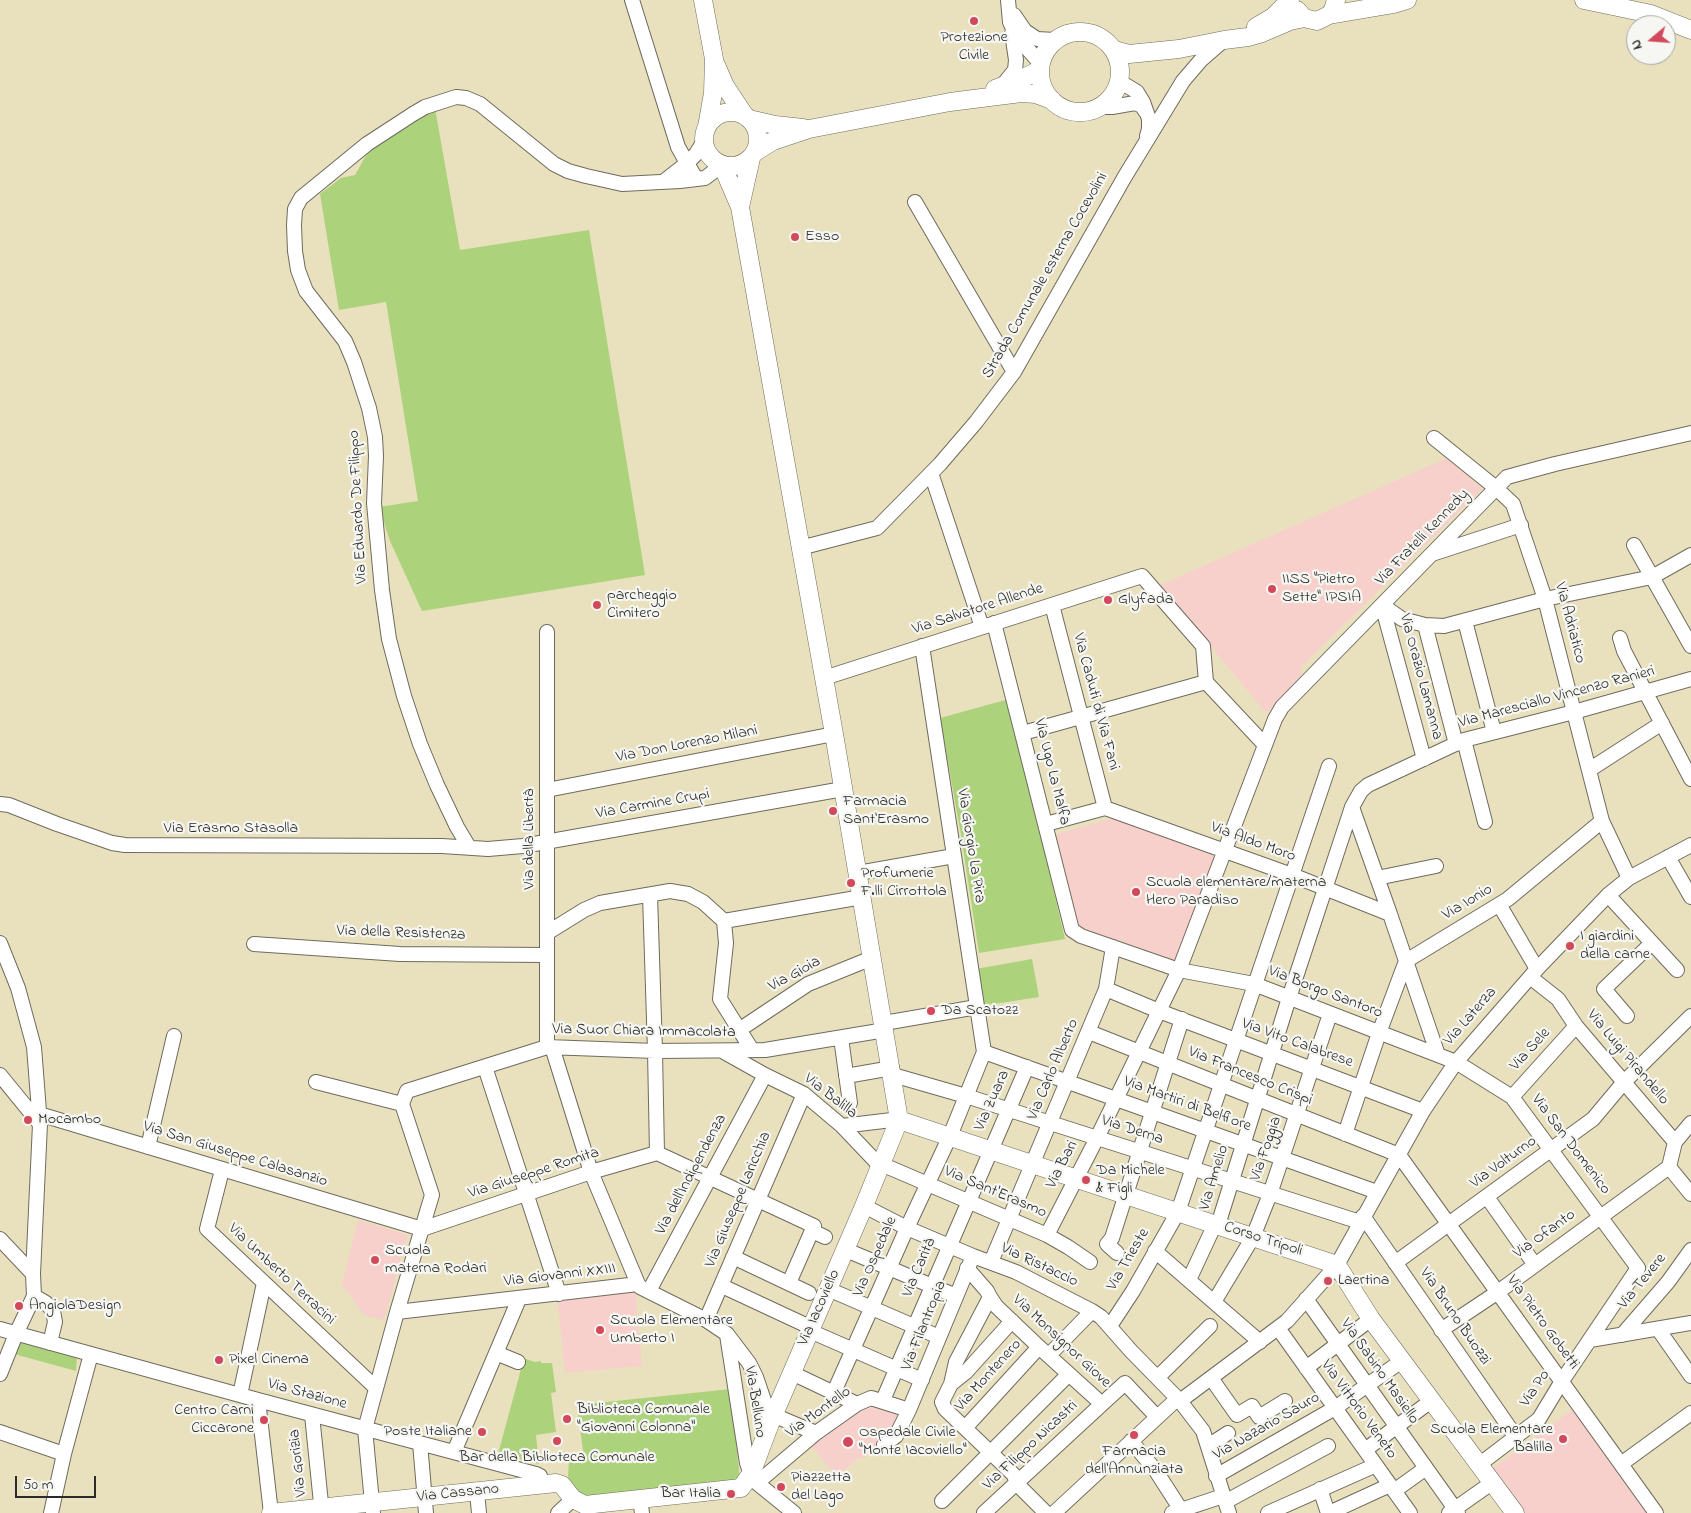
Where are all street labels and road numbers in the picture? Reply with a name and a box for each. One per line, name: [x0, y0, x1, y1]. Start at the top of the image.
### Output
street label: Strada Comunale esterna Cocevolini: [979, 169, 1113, 383]
street label: Via Eduardo De Filippo: [345, 430, 373, 584]
street label: Via Fratelli Kennedy: [1372, 486, 1474, 590]
street label: Via Salvatore Allende: [910, 580, 1046, 640]
street label: Via Adriatico: [1549, 581, 1589, 665]
street label: Via Orazio Lamanna: [1394, 612, 1446, 742]
street label: Via Caduti di Via Fani: [1067, 631, 1123, 773]
street label: Via Maresciallo Vincenzo Ranieri: [1457, 663, 1657, 733]
street label: Via Ugo La Malfa: [1028, 717, 1074, 827]
street label: Via Don Lorenzo Milani: [615, 722, 759, 768]
street label: Via Carmine Crupi: [595, 786, 711, 824]
street label: Via Giorgio La Pira: [951, 787, 989, 905]
street label: Via della Libertà: [520, 789, 540, 889]
street label: Via Erasmo Stasolla: [164, 819, 298, 839]
street label: Via Aldo Moro: [1208, 819, 1298, 867]
street label: Via Ionio: [1439, 881, 1497, 925]
street label: Via della Resistenza: [336, 922, 466, 946]
street label: Via Gioia: [766, 953, 824, 997]
street label: Via Borgo Santoro: [1265, 962, 1385, 1024]
street label: Via Laterza: [1440, 984, 1502, 1050]
street label: Via Luigi Pirandello: [1582, 1006, 1672, 1110]
street label: Via Vito Calabrese: [1239, 1015, 1355, 1073]
street label: Via Carlo Alberto: [1024, 1017, 1084, 1123]
street label: Via Suor Chiara Immacolata: [552, 1021, 736, 1043]
street label: Via Sele: [1507, 1025, 1555, 1075]
street label: Via Francesco Crispi: [1185, 1043, 1315, 1111]
street label: Via Zuara: [971, 1068, 1015, 1134]
street label: Via Balilla: [799, 1070, 861, 1124]
street label: Via Martiri di Belfiore: [1121, 1073, 1253, 1137]
street label: Via San Domenico: [1526, 1091, 1614, 1199]
street label: Via dell'Indipendenza: [652, 1111, 732, 1239]
street label: Via Derna: [1098, 1112, 1166, 1150]
street label: Via Foggia: [1247, 1114, 1287, 1184]
street label: Via San Giuseppe Calasanzio: [140, 1118, 330, 1192]
street label: Via Giuseppe Laricchia: [702, 1129, 776, 1271]
street label: Via Volturno: [1467, 1132, 1541, 1194]
street label: Via Bari: [1043, 1138, 1083, 1192]
street label: Via Amelio: [1196, 1143, 1234, 1213]
street label: Via Giuseppe Romita: [466, 1144, 602, 1204]
street label: Via Sant'Erasmo: [941, 1163, 1049, 1223]
street label: Via Ofanto: [1510, 1206, 1580, 1264]
street label: Via Ospedale: [850, 1214, 902, 1300]
street label: Corso Tripoli: [1221, 1218, 1305, 1262]
street label: Via Umberto Terracini: [223, 1220, 339, 1330]
street label: Via Trieste: [1104, 1225, 1154, 1295]
street label: Via Carità: [899, 1235, 941, 1301]
street label: Via Ristaccio: [997, 1240, 1081, 1292]
street label: Via Tevere: [1615, 1250, 1671, 1314]
street label: Via Giovanni XXIII: [503, 1260, 617, 1292]
street label: Via Bruno Buozzi: [1414, 1265, 1494, 1369]
street label: Via Iacoviello: [795, 1267, 845, 1349]
street label: Via Pietro Gobetti: [1501, 1272, 1583, 1374]
street label: Via Filantropia: [898, 1278, 952, 1374]
street label: Via Monsignor Giove: [1008, 1291, 1114, 1393]
street label: Via Sabino Masiello: [1335, 1315, 1423, 1429]
street label: Via Montenero: [952, 1336, 1026, 1416]
street label: Via Vittorio Veneto: [1316, 1357, 1400, 1463]
street label: Via Belluno: [739, 1365, 769, 1439]
street label: Via Po: [1517, 1367, 1555, 1411]
street label: Via Stazione: [265, 1375, 349, 1415]
street label: Via Montello: [783, 1383, 855, 1443]
street label: Via Nazario Sauro: [1210, 1389, 1324, 1465]
street label: Via Filippo Nicastri: [979, 1397, 1083, 1495]
street label: Via Gorizia: [286, 1428, 312, 1498]
street label: Via Cassano: [416, 1480, 500, 1508]

